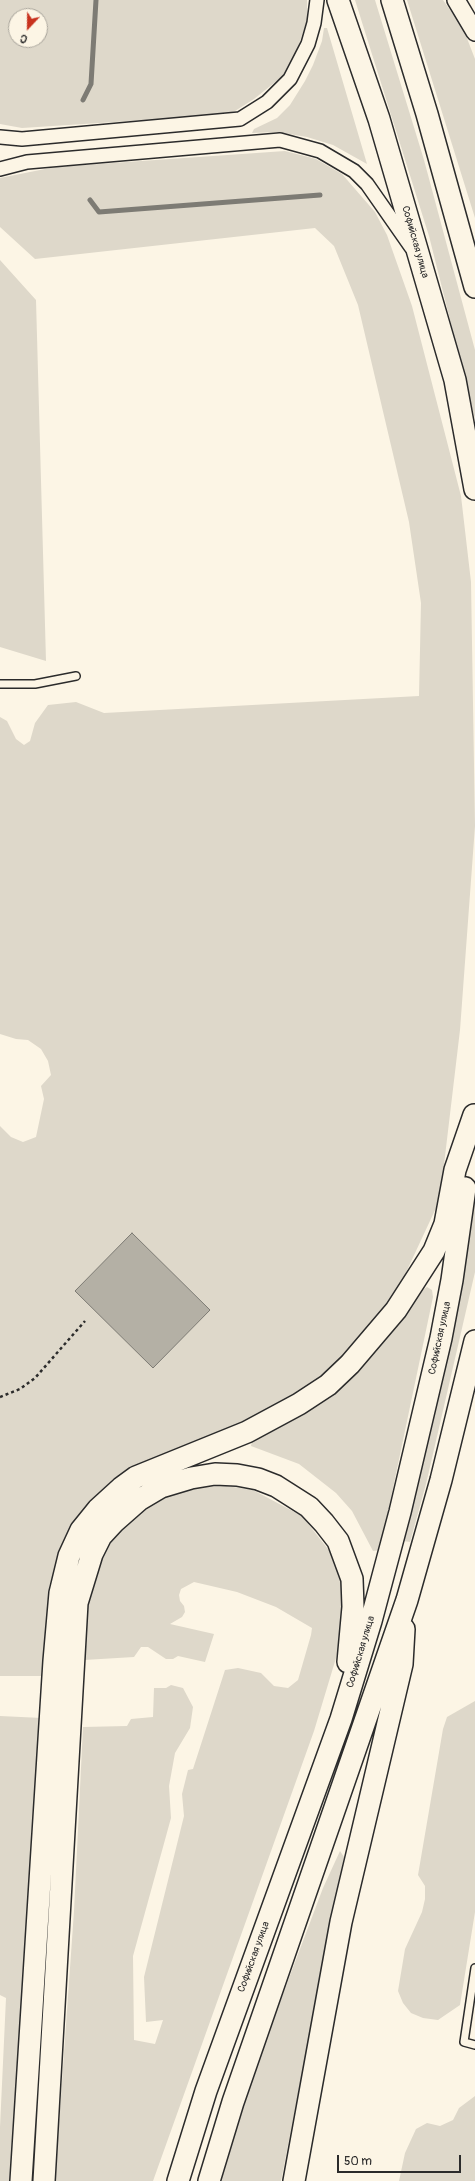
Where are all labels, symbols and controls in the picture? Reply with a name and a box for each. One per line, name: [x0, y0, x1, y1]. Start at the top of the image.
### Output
north arrow: [8, 8, 48, 48]
text: С: [18, 31, 29, 46]
street label: Софийская улица: [399, 205, 431, 279]
street label: Софийская улица: [426, 1300, 454, 1376]
street label: Софийская улица: [344, 1615, 378, 1689]
street label: Софийская улица: [236, 1920, 272, 1994]
scale bar: [339, 2147, 463, 2173]
text: 50 m: [344, 2154, 372, 2169]

